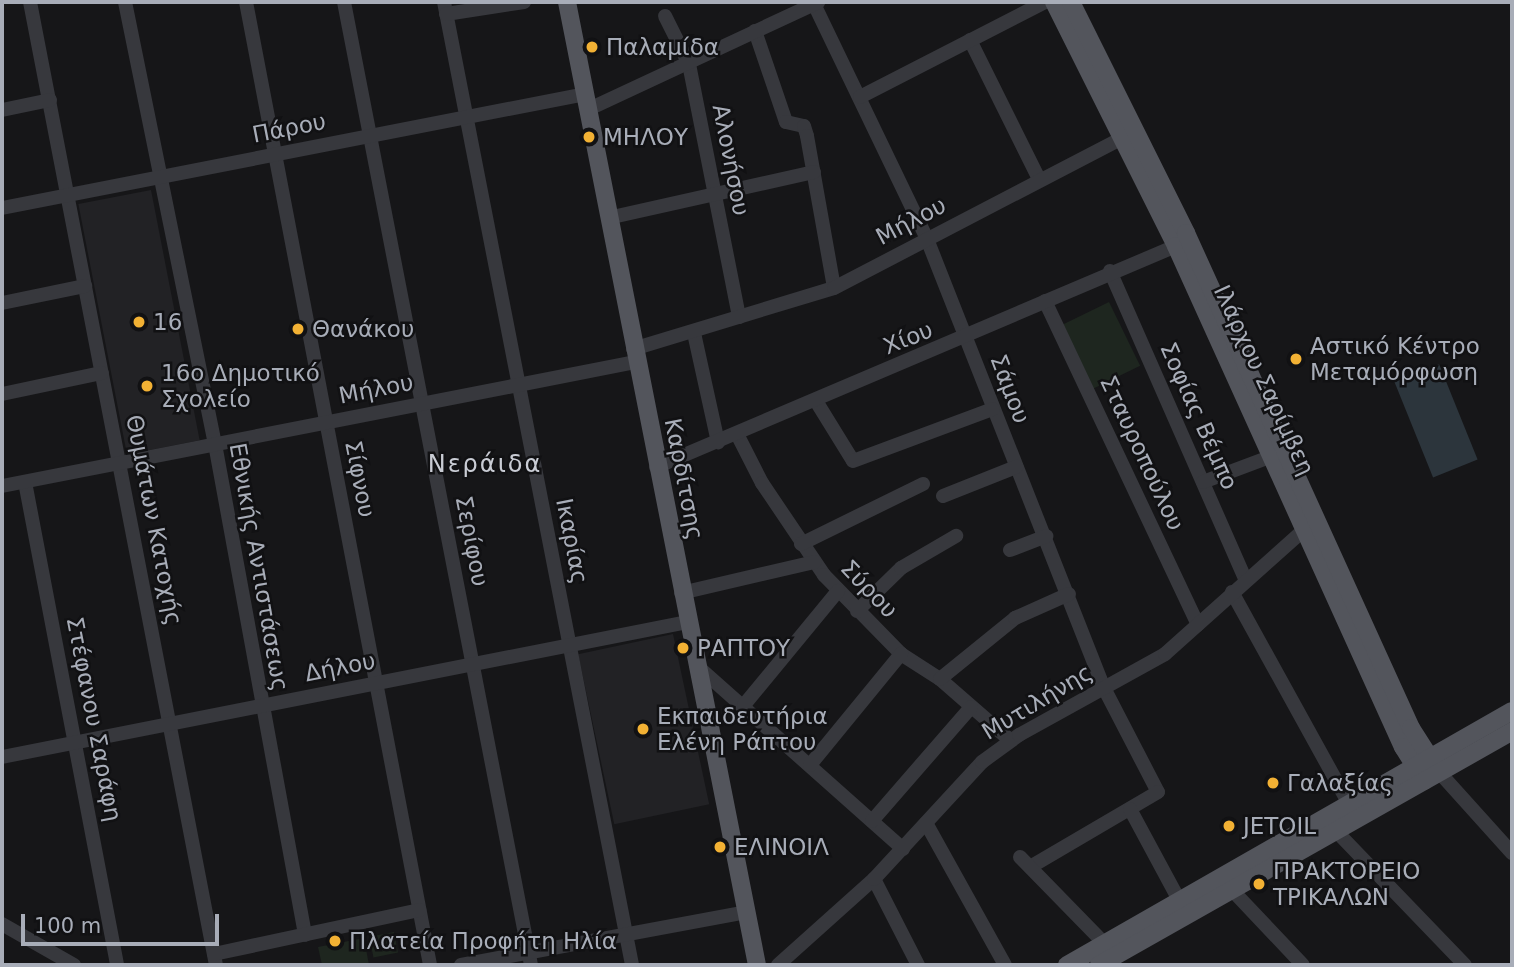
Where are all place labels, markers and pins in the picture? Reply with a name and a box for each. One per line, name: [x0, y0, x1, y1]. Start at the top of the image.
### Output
place label: Παλαμίδα: [606, 33, 719, 61]
marker: Παλαμίδα: [584, 39, 600, 55]
place label: ΜΗΛΟΥ: [603, 123, 688, 151]
marker: ΜΗΛΟΥ: [581, 129, 597, 145]
place label: 16: [153, 308, 182, 336]
marker: 16: [131, 314, 147, 330]
place label: Θανάκου: [312, 315, 414, 343]
marker: Θανάκου: [290, 321, 306, 337]
place label: Αστικό Κέντρο Μεταμόρφωση: [1310, 332, 1480, 386]
marker: Αστικό Κέντρο Μεταμόρφωση: [1288, 351, 1304, 367]
place label: 16o Δημοτικό Σχολείο: [161, 359, 320, 413]
marker: 16o Δημοτικό Σχολείο: [139, 378, 155, 394]
place label: ΡΑΠΤΟΥ: [697, 634, 790, 662]
marker: ΡΑΠΤΟΥ: [675, 640, 691, 656]
place label: Εκπαιδευτήρια Ελένη Ράπτου: [657, 702, 828, 756]
marker: Εκπαιδευτήρια Ελένη Ράπτου: [635, 721, 651, 737]
place label: Γαλαξίας: [1287, 769, 1393, 797]
marker: Γαλαξίας: [1265, 775, 1281, 791]
place label: JETOIL: [1243, 812, 1316, 840]
marker: JETOIL: [1221, 818, 1237, 834]
place label: ΕΛΙΝΟΙΛ: [734, 833, 829, 861]
marker: ΕΛΙΝΟΙΛ: [712, 839, 728, 855]
place label: ΠΡΑΚΤΟΡΕΙΟ ΤΡΙΚΑΛΩΝ: [1273, 857, 1420, 911]
marker: ΠΡΑΚΤΟΡΕΙΟ ΤΡΙΚΑΛΩΝ: [1251, 876, 1267, 892]
place label: Πλατεία Προφήτη Ηλία: [349, 927, 617, 955]
marker: Πλατεία Προφήτη Ηλία: [327, 933, 343, 949]

